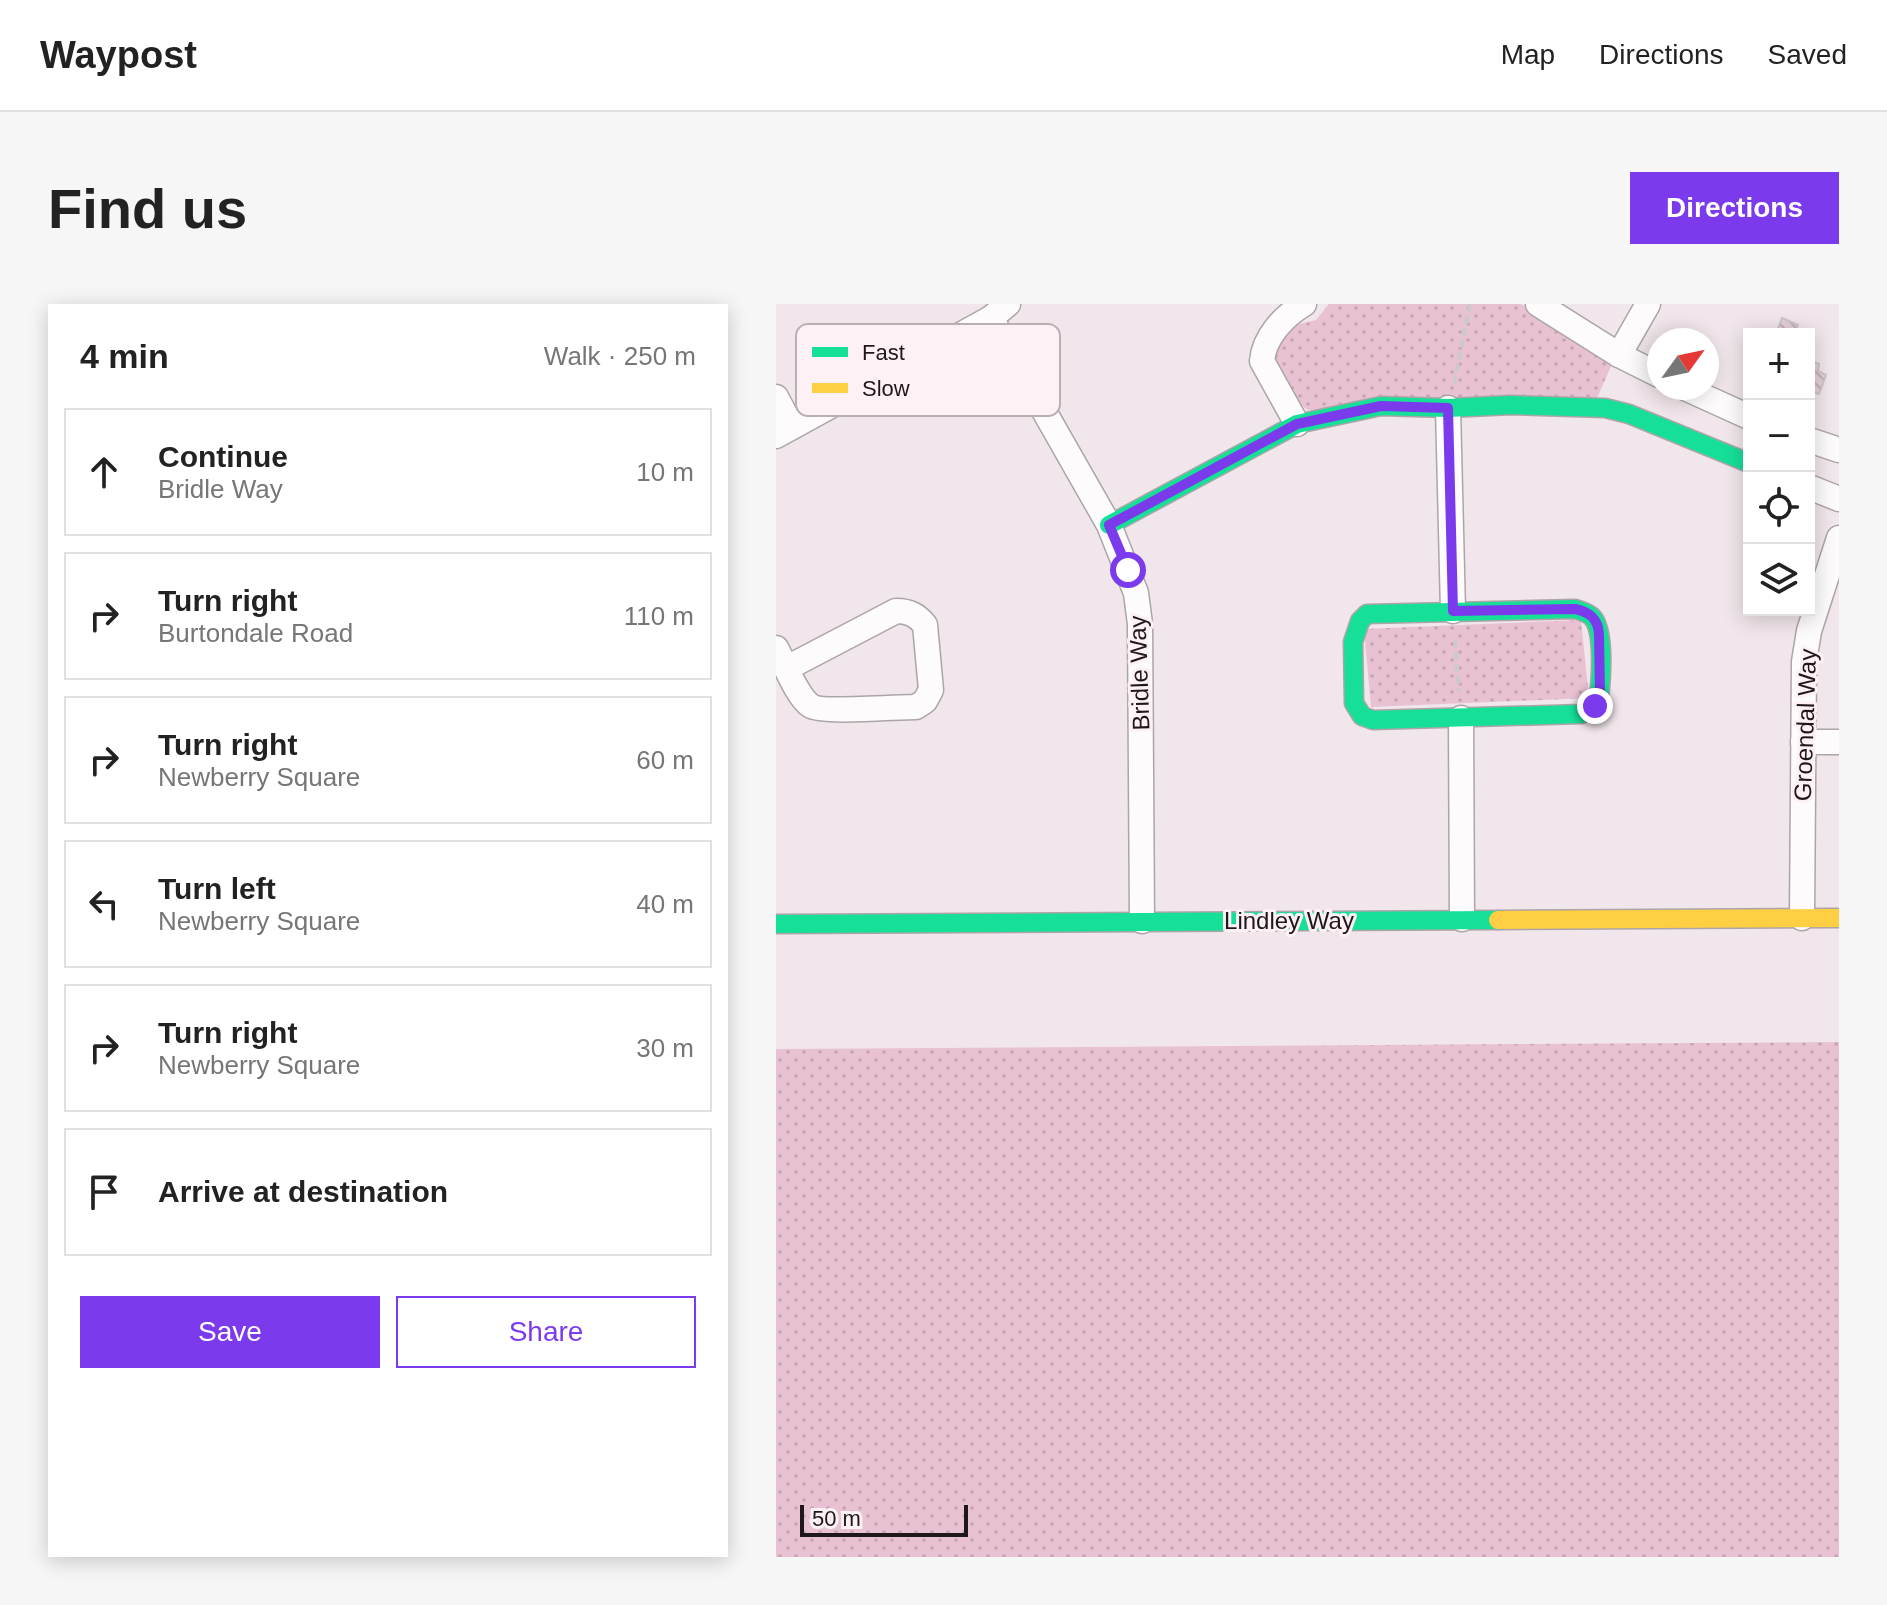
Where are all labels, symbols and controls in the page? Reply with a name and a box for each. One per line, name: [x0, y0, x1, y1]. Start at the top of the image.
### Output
text: Waypost: [40, 34, 197, 76]
text: Map: [1501, 39, 1555, 70]
text: Directions: [1599, 39, 1724, 70]
text: Saved: [1768, 39, 1847, 70]
button: Directions: [1630, 172, 1839, 244]
text: Find us: [48, 177, 247, 240]
legend: [796, 324, 1060, 416]
north arrow: [1647, 328, 1719, 400]
map controls: [1743, 328, 1815, 616]
button: +: [1743, 328, 1815, 400]
text: 4 min: [80, 337, 169, 375]
text: Fast: [862, 340, 905, 365]
text: Walk · 250 m: [544, 341, 696, 371]
text: Slow: [862, 376, 910, 401]
button: −: [1743, 400, 1815, 472]
text: Continue: [158, 440, 288, 473]
icon: ahead: [82, 450, 126, 494]
text: 10 m: [636, 457, 694, 487]
button: locate: [1743, 472, 1815, 544]
text: Bridle Way: [158, 474, 283, 504]
button: layers: [1743, 544, 1815, 616]
route start: [1110, 552, 1146, 588]
text: Turn right: [158, 584, 297, 617]
icon: right: [82, 594, 126, 638]
text: 110 m: [624, 601, 694, 631]
street label: Bridle Way: [1123, 615, 1155, 731]
text: Burtondale Road: [158, 618, 353, 648]
street label: Groendal Way: [1789, 648, 1821, 802]
route end: [1577, 688, 1613, 724]
text: Turn right: [158, 728, 297, 761]
icon: right: [82, 738, 126, 782]
text: 60 m: [636, 745, 694, 775]
text: Newberry Square: [158, 762, 360, 792]
text: Turn left: [158, 872, 276, 905]
icon: left: [82, 882, 126, 926]
text: 40 m: [636, 889, 694, 919]
text: Newberry Square: [158, 906, 360, 936]
street label: Lindley Way: [1224, 907, 1354, 934]
text: Turn right: [158, 1016, 297, 1049]
icon: right: [82, 1026, 126, 1070]
text: 30 m: [636, 1033, 694, 1063]
text: Newberry Square: [158, 1050, 360, 1080]
icon: arrive: [82, 1170, 126, 1214]
text: Arrive at destination: [158, 1175, 448, 1208]
button: Save: [80, 1296, 380, 1368]
button: Share: [396, 1296, 696, 1368]
scale bar: [800, 1501, 968, 1537]
text: 50 m: [812, 1506, 861, 1531]

